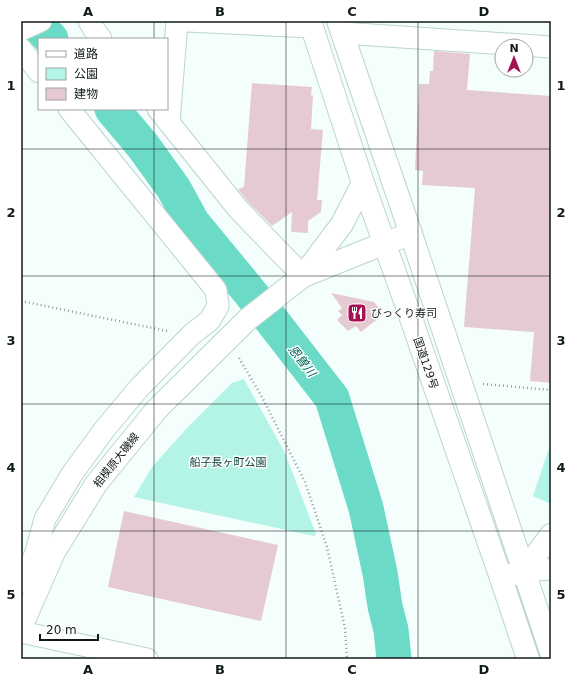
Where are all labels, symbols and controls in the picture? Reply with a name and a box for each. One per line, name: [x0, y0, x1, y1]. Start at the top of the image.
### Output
text: A: [83, 4, 93, 19]
text: B: [215, 4, 225, 19]
text: C: [347, 4, 357, 19]
text: D: [479, 4, 490, 19]
legend: [38, 38, 168, 110]
north arrow: [494, 38, 534, 78]
text: N: [509, 42, 519, 55]
text: 道路: [74, 47, 98, 61]
text: 公園: [74, 67, 98, 81]
text: 1: [6, 78, 16, 93]
text: 1: [556, 78, 566, 93]
text: 建物: [74, 87, 98, 101]
text: 2: [6, 205, 16, 220]
text: 2: [556, 205, 566, 220]
restaurant icon: びっくり寿司: [346, 302, 368, 324]
place label: びっくり寿司: [371, 307, 437, 320]
text: 3: [6, 333, 16, 348]
text: 3: [556, 333, 566, 348]
street label: 国道129号: [411, 336, 440, 391]
water label: 恩曽川: [285, 343, 320, 381]
street label: 相模原大磯線: [91, 430, 142, 490]
park label: 船子長ヶ町公園: [190, 456, 267, 469]
text: 4: [6, 460, 16, 475]
text: 4: [556, 460, 566, 475]
text: 5: [6, 587, 16, 602]
text: 5: [556, 587, 566, 602]
scale bar: [40, 616, 98, 642]
text: 20 m: [46, 623, 77, 637]
text: A: [83, 662, 93, 677]
text: B: [215, 662, 225, 677]
text: C: [347, 662, 357, 677]
text: D: [479, 662, 490, 677]

